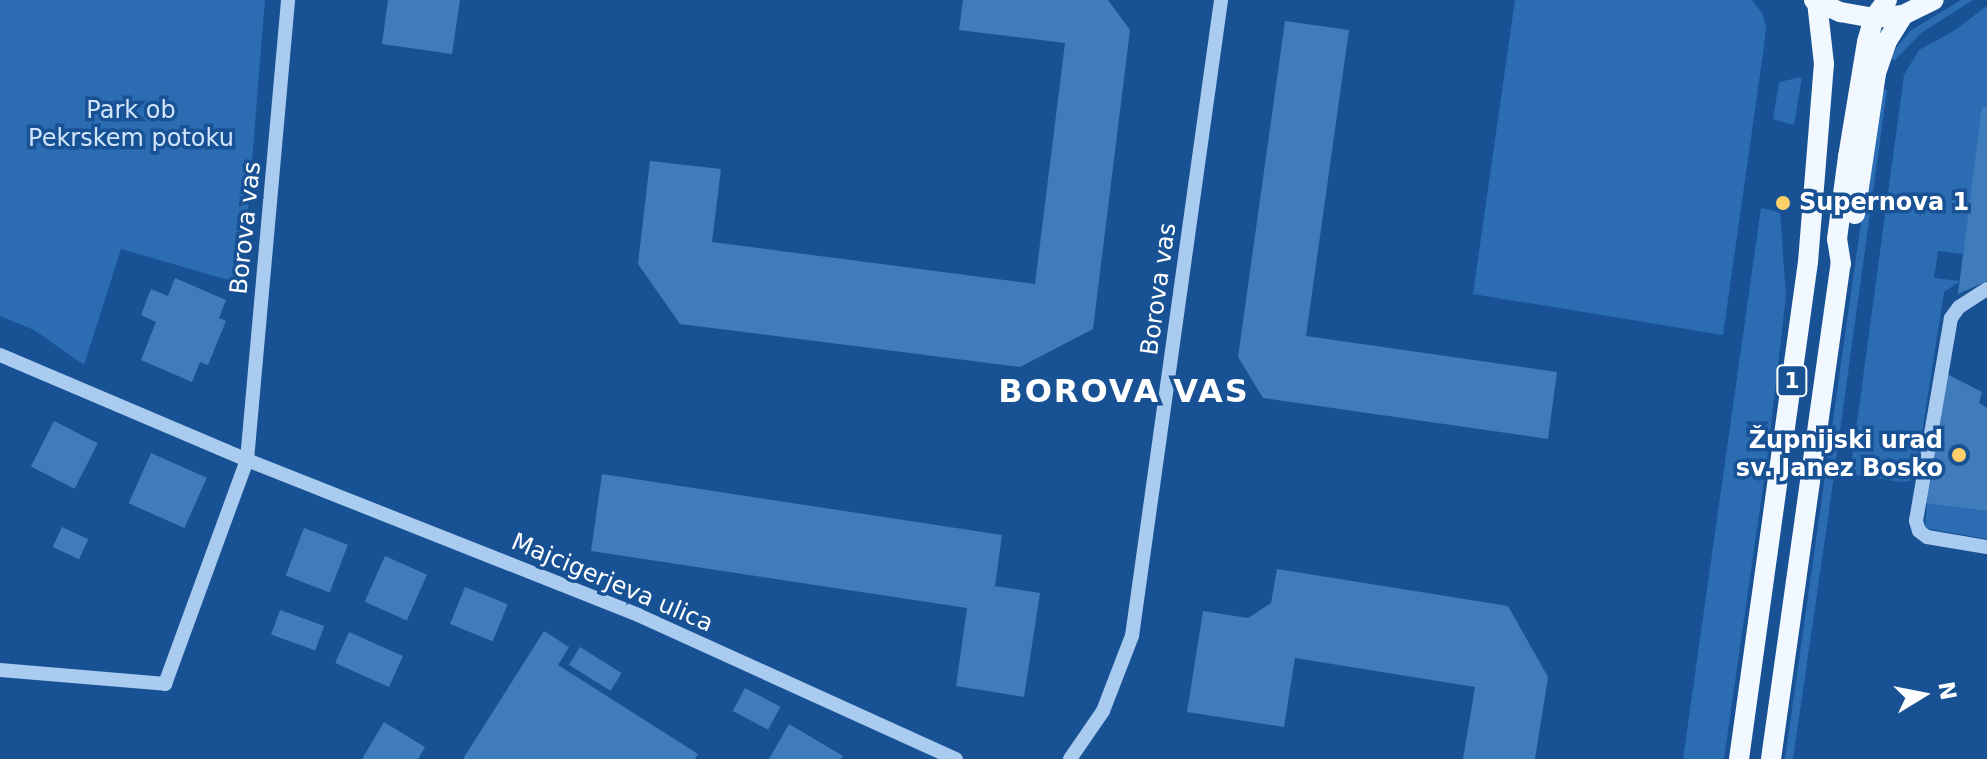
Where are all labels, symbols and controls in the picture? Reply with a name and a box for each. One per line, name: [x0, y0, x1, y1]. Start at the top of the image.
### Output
park label: Park ob Pekrskem potoku: [28, 97, 234, 153]
street label: Borova vas: [225, 160, 267, 296]
place label: Supernova 1: [1799, 189, 1969, 217]
marker: Supernova 1: [1774, 194, 1792, 212]
street label: Borova vas: [1135, 221, 1183, 357]
road number: 1: [1776, 363, 1808, 399]
district label: BOROVA VAS: [998, 372, 1250, 410]
place label: Župnijski urad sv. Janez Bosko: [1736, 427, 1943, 483]
marker: Župnijski urad sv. Janez Bosko: [1950, 446, 1968, 464]
street label: Majcigerjeva ulica: [507, 527, 717, 639]
north arrow: [1883, 655, 1963, 735]
text: N: [1933, 679, 1961, 702]

